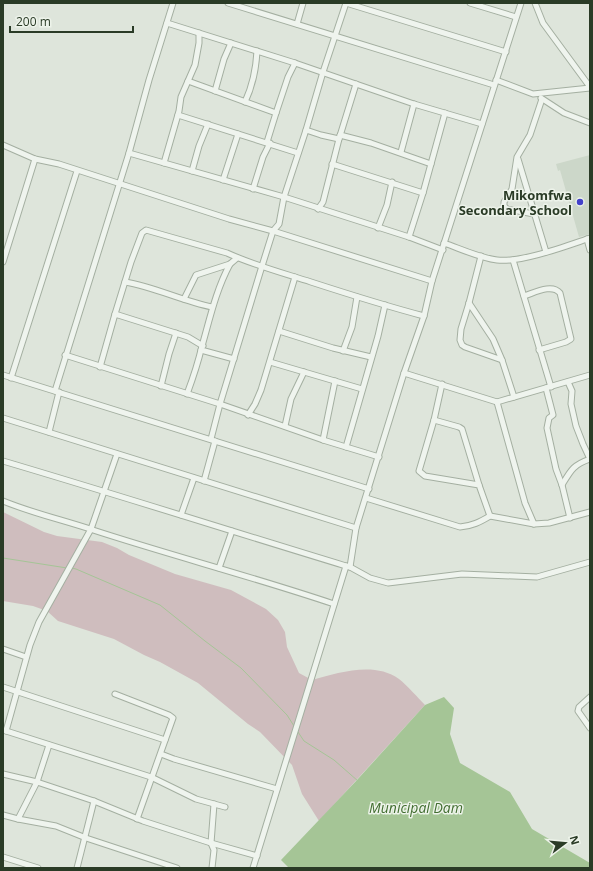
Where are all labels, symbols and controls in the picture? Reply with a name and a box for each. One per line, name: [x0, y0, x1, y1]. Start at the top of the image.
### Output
scale bar: [10, 8, 133, 34]
text: 200 m: [16, 13, 51, 30]
place label: Mikomfwa Secondary School: [459, 186, 572, 219]
marker: Mikomfwa Secondary School: [575, 197, 585, 207]
water label: Municipal Dam: [369, 798, 463, 817]
north arrow: [545, 823, 585, 863]
text: N: [567, 834, 584, 846]

